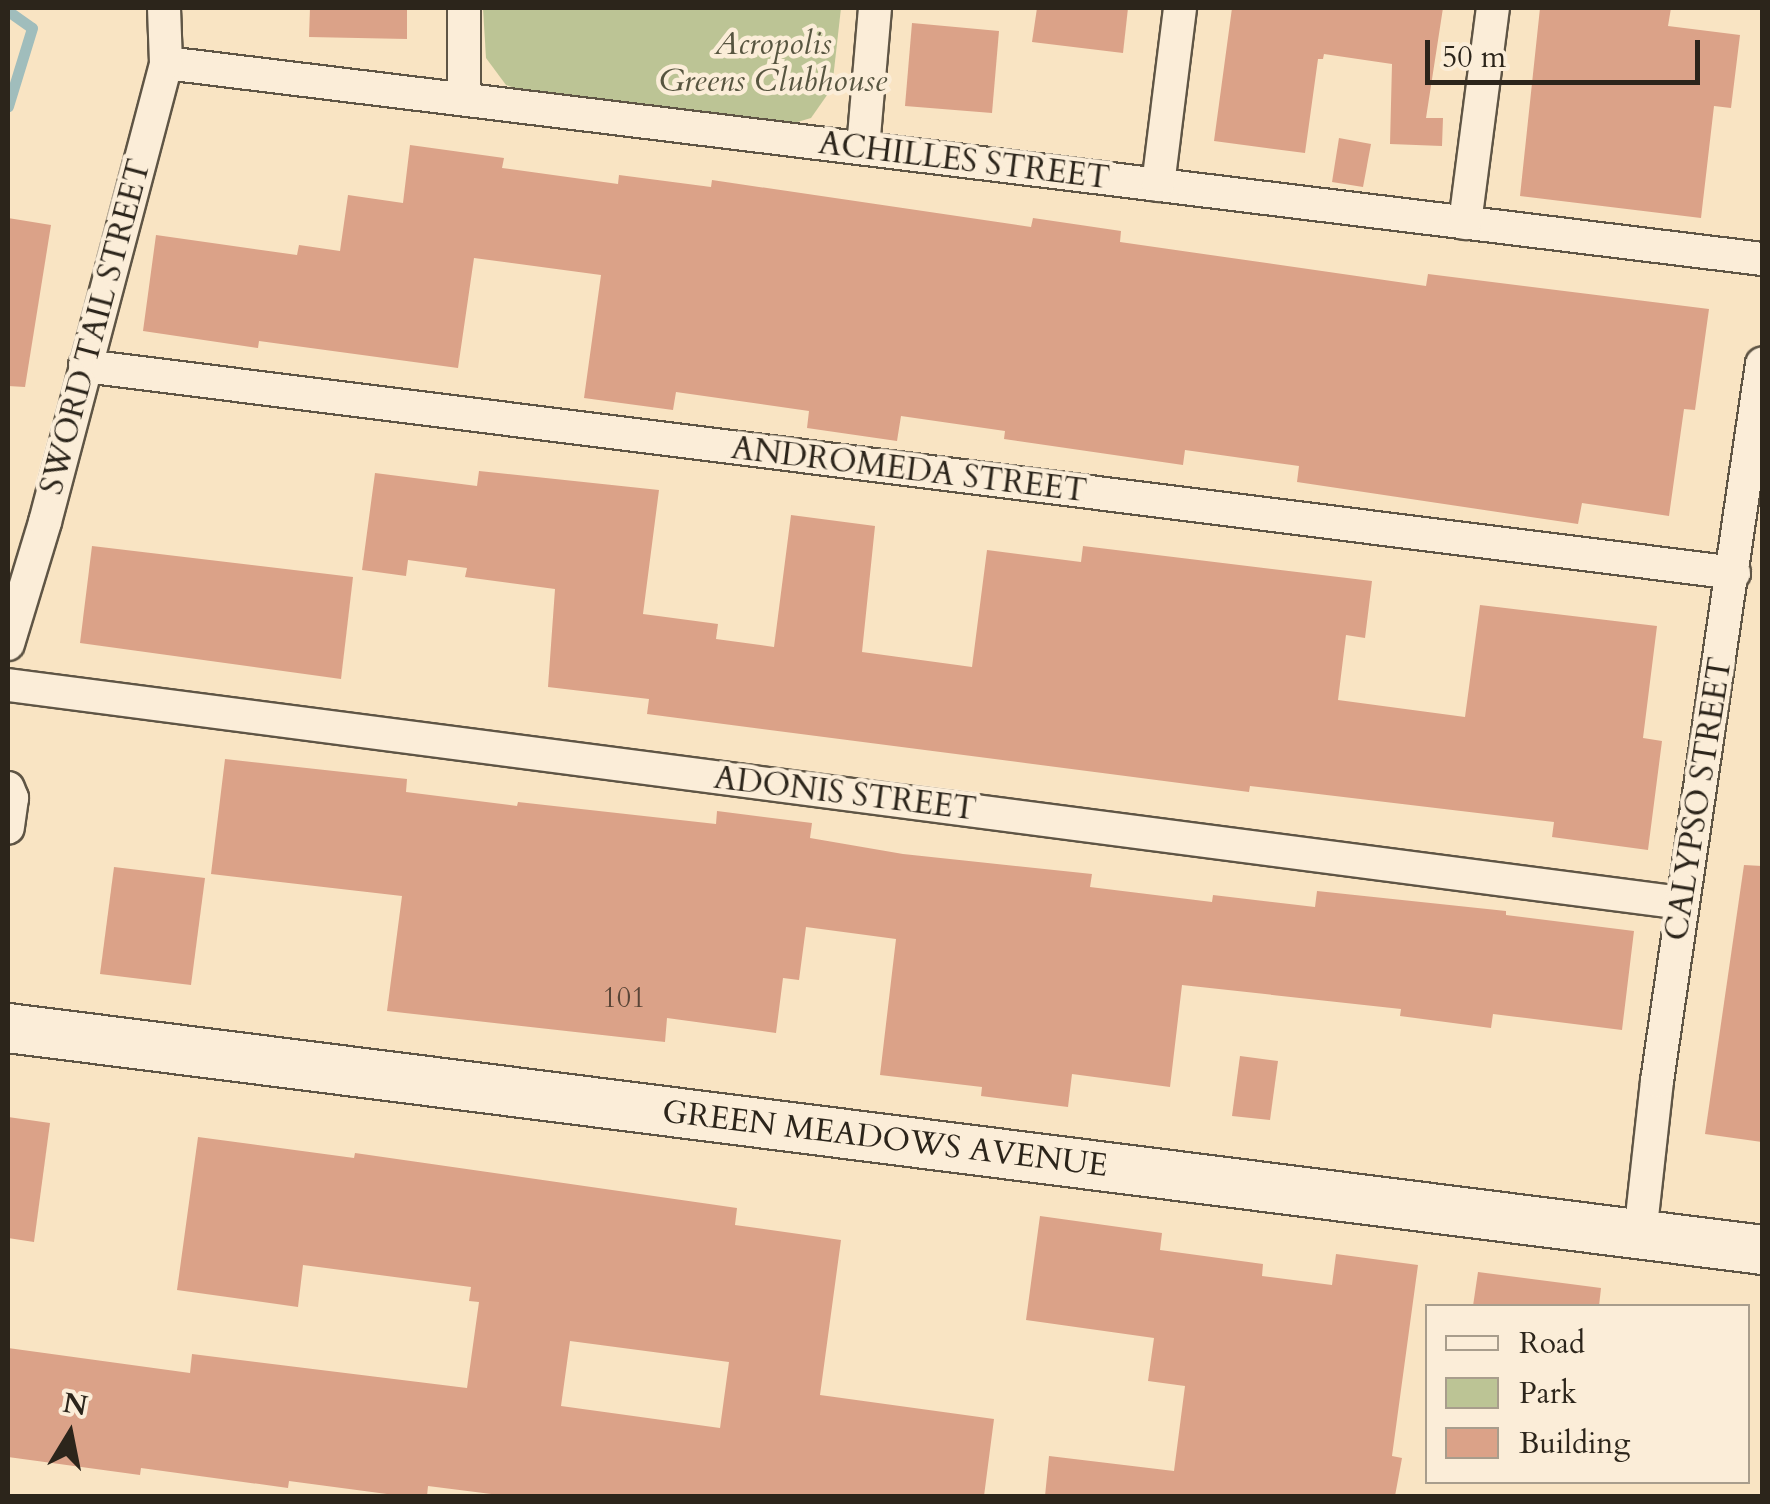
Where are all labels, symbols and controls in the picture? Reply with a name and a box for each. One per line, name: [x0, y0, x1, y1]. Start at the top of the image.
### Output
scale bar: [1430, 20, 1705, 82]
park label: Acropolis Greens Clubhouse: [659, 26, 887, 101]
text: 50 m: [1442, 37, 1506, 78]
street label: ACHILLES STREET: [816, 124, 1112, 198]
street label: SWORD TAIL STREET: [33, 155, 159, 499]
street label: ANDROMEDA STREET: [729, 429, 1089, 511]
street label: CALYPSO STREET: [1658, 655, 1740, 943]
street label: ADONIS STREET: [712, 759, 978, 829]
house number: 101: [602, 981, 646, 1015]
street label: GREEN MEADOWS AVENUE: [660, 1093, 1110, 1185]
legend: [1425, 1304, 1750, 1484]
text: Road: [1519, 1323, 1585, 1364]
text: Park: [1519, 1373, 1577, 1414]
north arrow: [20, 1384, 120, 1484]
text: N: [60, 1384, 90, 1425]
text: Building: [1519, 1423, 1630, 1464]

